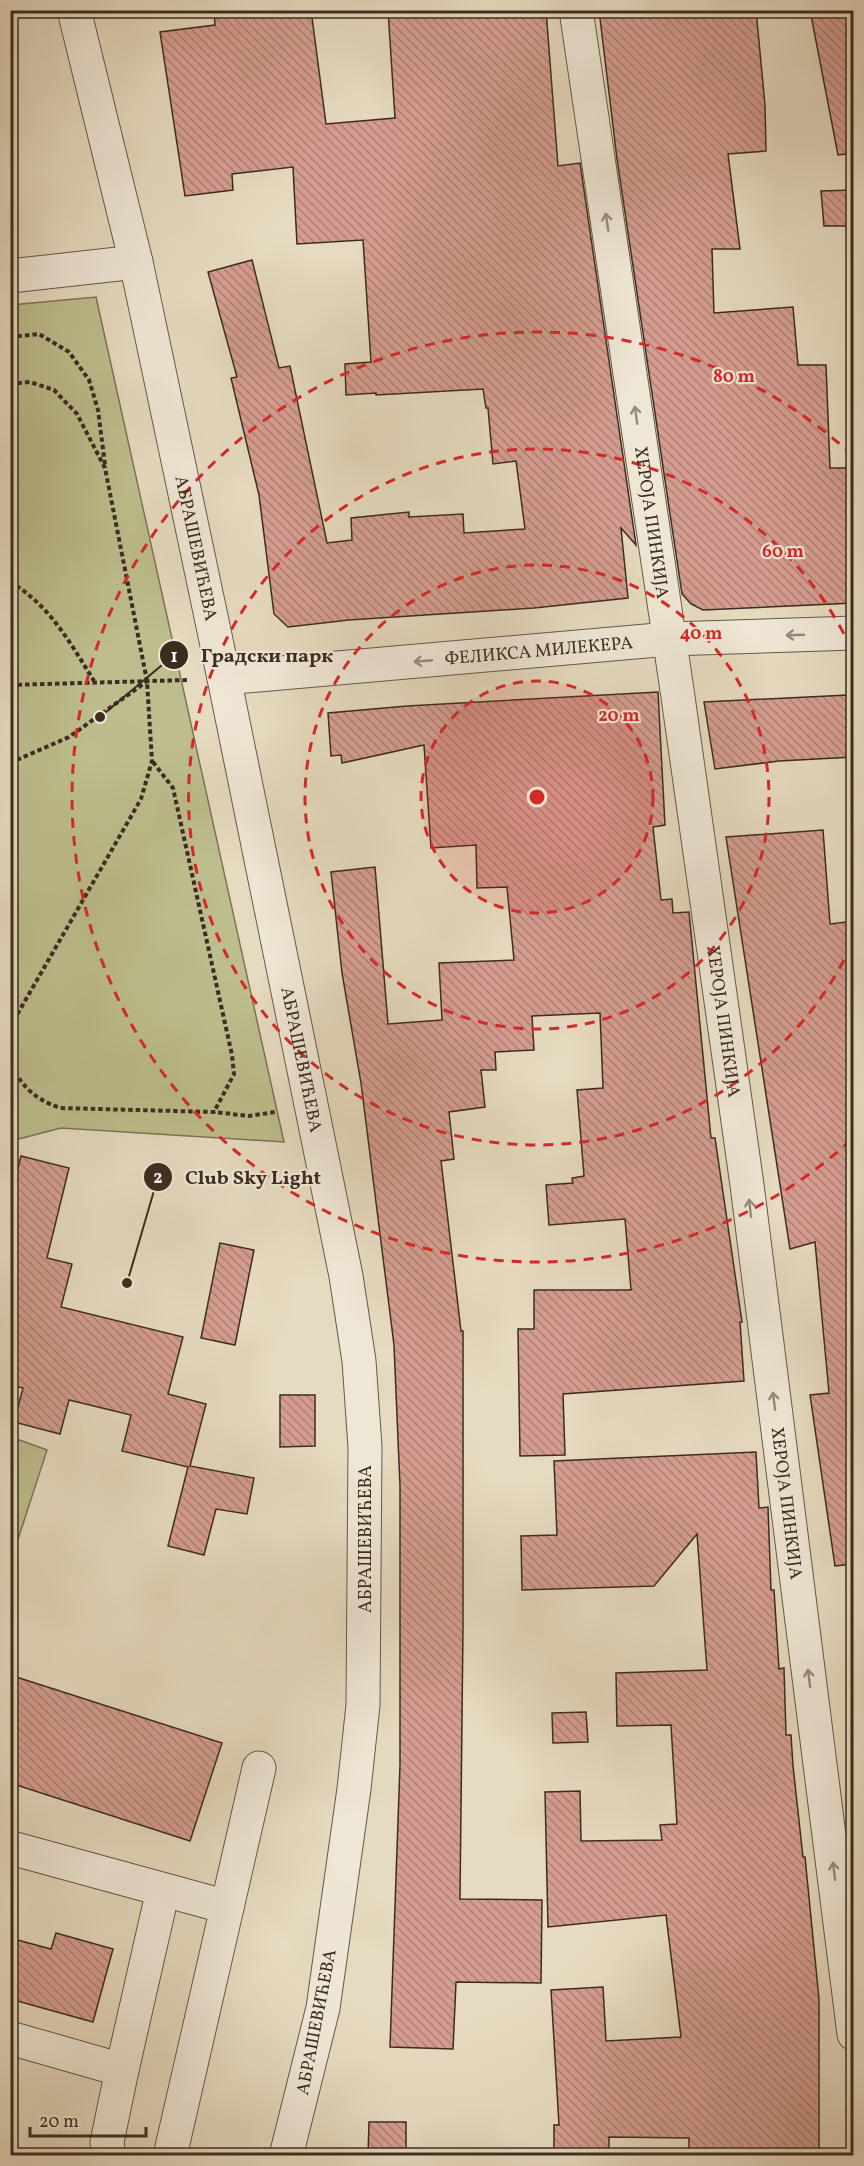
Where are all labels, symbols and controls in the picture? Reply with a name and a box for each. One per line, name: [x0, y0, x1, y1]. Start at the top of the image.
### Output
one-way arrow: [602, 213, 613, 233]
text: 80 m: [713, 365, 755, 390]
one-way arrow: [630, 406, 641, 426]
street label: ХЕРОЈА ПИНКИЈА: [627, 445, 674, 601]
street label: АБРАШЕВИЋЕВА: [168, 474, 223, 624]
text: 60 m: [762, 540, 804, 565]
text: 40 m: [680, 622, 722, 647]
one-way arrow: [786, 629, 806, 641]
street label: ФЕЛИКСА МИЛЕКЕРА: [444, 631, 634, 673]
callout: Градски парк: [159, 636, 345, 674]
text: Градски парк: [201, 643, 333, 671]
text: 1: [170, 645, 178, 670]
one-way arrow: [413, 656, 433, 667]
text: 20 m: [598, 704, 640, 729]
centre of rings: [527, 787, 547, 807]
street label: ХЕРОЈА ПИНКИЈА: [699, 944, 746, 1100]
street label: АБРАШЕВИЋЕВА: [273, 985, 327, 1135]
callout: Club Sky Light: [143, 1158, 333, 1196]
text: Club Sky Light: [185, 1165, 322, 1193]
text: 2: [153, 1166, 163, 1191]
one-way arrow: [744, 1198, 755, 1218]
one-way arrow: [769, 1392, 780, 1411]
street label: ХЕРОЈА ПИНКИЈА: [764, 1426, 808, 1581]
street label: АБРАШЕВИЋЕВА: [354, 1465, 379, 1613]
one-way arrow: [804, 1668, 815, 1688]
one-way arrow: [828, 1862, 839, 1882]
street label: АБРАШЕВИЋЕВА: [291, 1947, 344, 2097]
scale bar: [30, 2100, 146, 2138]
text: 20 m: [39, 2110, 79, 2135]

